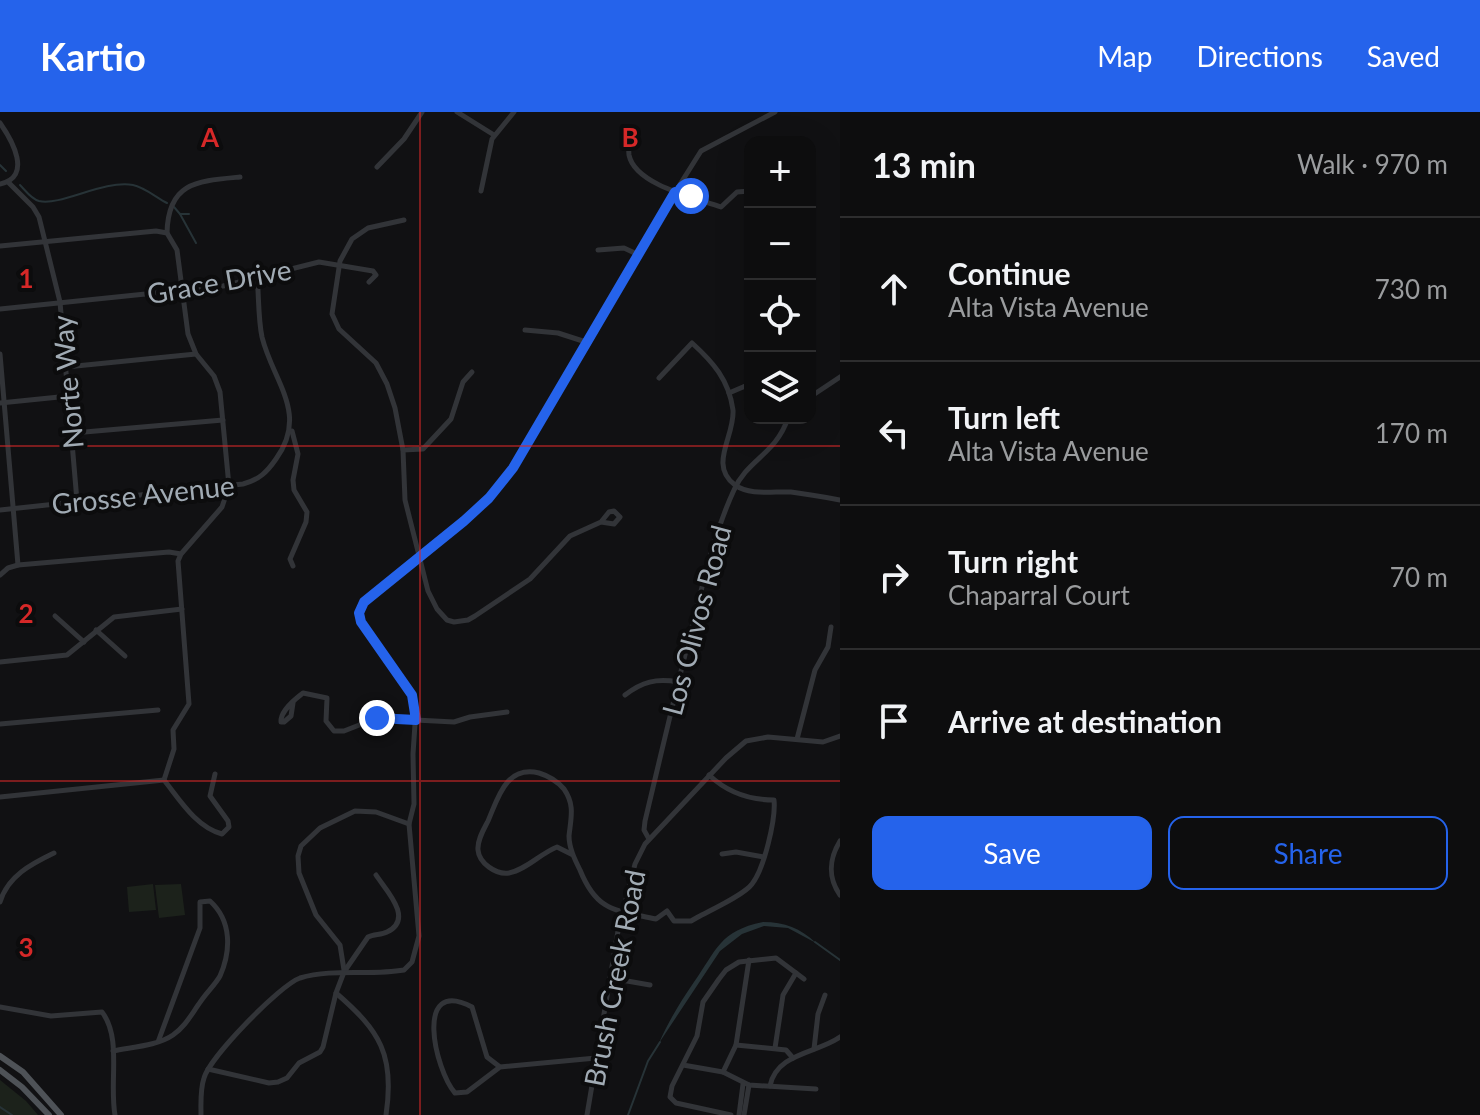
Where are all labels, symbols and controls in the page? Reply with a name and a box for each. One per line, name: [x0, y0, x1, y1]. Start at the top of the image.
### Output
text: Kartio: [40, 33, 146, 79]
text: Map: [1097, 39, 1152, 73]
text: Directions: [1196, 39, 1323, 73]
text: Saved: [1367, 39, 1440, 73]
text: A: [200, 121, 220, 153]
text: B: [621, 121, 639, 153]
map controls: [744, 136, 816, 424]
button: +: [744, 136, 816, 208]
text: 13 min: [872, 144, 976, 185]
text: Walk · 970 m: [1297, 148, 1448, 180]
route start: [673, 178, 709, 214]
button: −: [744, 208, 816, 280]
street label: Grace Drive: [144, 252, 294, 310]
text: Continue: [948, 255, 1071, 291]
text: 1: [18, 262, 34, 294]
icon: ahead: [872, 267, 916, 311]
text: 730 m: [1375, 273, 1448, 305]
button: locate: [744, 280, 816, 352]
text: Alta Vista Avenue: [948, 291, 1149, 323]
street label: Norte Way: [44, 313, 90, 450]
button: layers: [744, 352, 816, 424]
text: Turn left: [948, 399, 1060, 435]
icon: left: [872, 411, 916, 455]
text: 170 m: [1375, 417, 1448, 449]
text: Alta Vista Avenue: [948, 435, 1149, 467]
street label: Grosse Avenue: [50, 467, 236, 521]
street label: Los Olivos Road: [654, 521, 738, 719]
text: Turn right: [948, 543, 1078, 579]
icon: right: [872, 555, 916, 599]
text: 70 m: [1390, 561, 1448, 593]
text: Chaparral Court: [948, 579, 1130, 611]
text: 2: [18, 597, 34, 629]
icon: arrive: [872, 699, 916, 743]
route end: [359, 700, 395, 736]
text: Arrive at destination: [948, 703, 1222, 739]
button: Save: [872, 816, 1152, 890]
button: Share: [1168, 816, 1448, 890]
street label: Brush Creek Road: [576, 867, 652, 1089]
text: 3: [18, 931, 34, 963]

